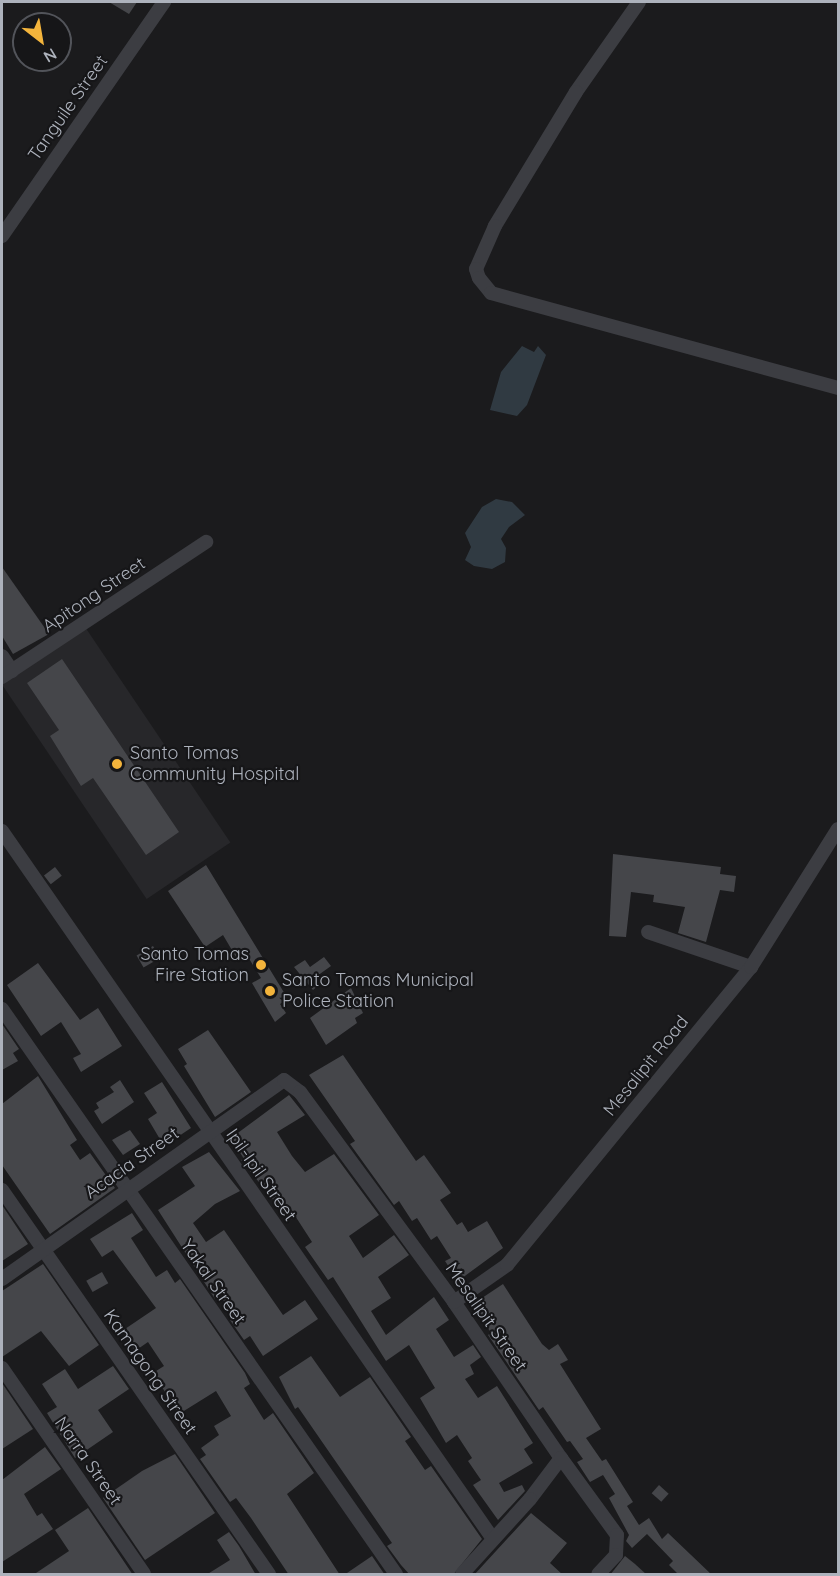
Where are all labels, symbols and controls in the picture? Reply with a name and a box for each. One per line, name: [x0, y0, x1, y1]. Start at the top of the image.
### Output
north arrow: [12, 12, 72, 72]
text: N: [40, 44, 60, 67]
street label: Tanguile Street: [24, 51, 112, 165]
street label: Apitong Street: [39, 553, 149, 637]
place label: Santo Tomas Community Hospital: [130, 743, 299, 786]
marker: Santo Tomas Community Hospital: [108, 755, 126, 773]
place label: Santo Tomas Fire Station: [140, 944, 249, 986]
marker: Santo Tomas Fire Station: [254, 958, 268, 972]
place label: Santo Tomas Municipal Police Station: [282, 970, 474, 1012]
marker: Santo Tomas Municipal Police Station: [263, 984, 277, 998]
street label: Mesalipit Road: [599, 1011, 693, 1121]
street label: Acacia Street: [81, 1123, 183, 1203]
street label: Ipil-Ipil Street: [221, 1125, 301, 1225]
street label: Yakal Street: [176, 1235, 250, 1329]
street label: Mesalipit Street: [441, 1259, 531, 1375]
street label: Kamagong Street: [99, 1305, 201, 1439]
street label: Narra Street: [50, 1413, 126, 1509]

